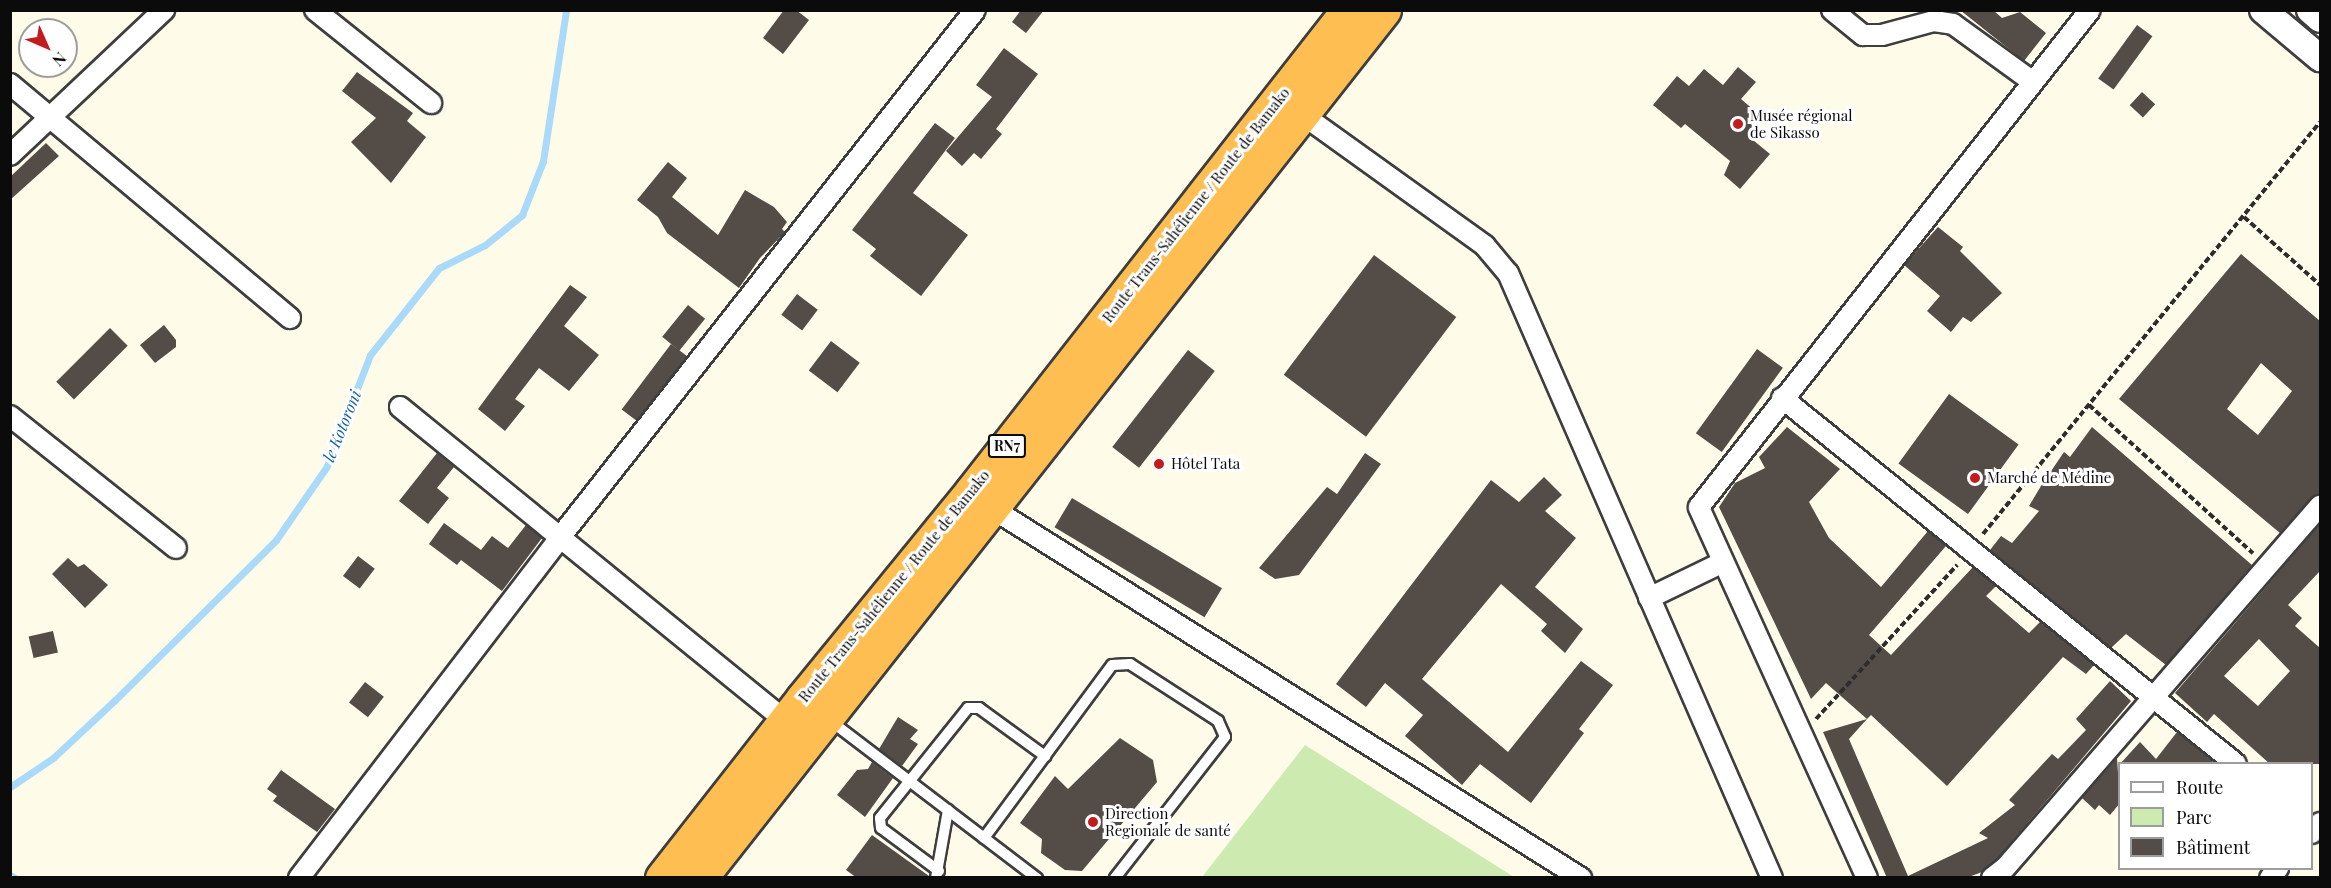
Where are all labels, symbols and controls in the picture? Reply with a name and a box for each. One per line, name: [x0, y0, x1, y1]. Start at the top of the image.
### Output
north arrow: [18, 18, 78, 78]
text: N: [48, 48, 71, 71]
street label: Route Trans-Sahélienne / Route de Bamako: [1099, 84, 1293, 326]
place label: Musée régional de Sikasso: [1750, 106, 1852, 141]
marker: Musée régional de Sikasso: [1731, 117, 1745, 131]
water label: le Kotoroni: [319, 388, 365, 464]
road number: RN7: [988, 435, 1026, 457]
place label: Hôtel Tata: [1171, 455, 1241, 473]
marker: Hôtel Tata: [1152, 457, 1166, 471]
street label: Route Trans-Sahélienne / Route de Bamako: [795, 466, 993, 706]
place label: Marché de Médine: [1987, 469, 2111, 487]
marker: Marché de Médine: [1968, 471, 1982, 485]
legend: [2118, 762, 2313, 870]
text: Route: [2176, 775, 2223, 799]
place label: Direction Regionale de santé: [1105, 804, 1231, 839]
text: Parc: [2176, 805, 2212, 829]
marker: Direction Regionale de santé: [1086, 815, 1100, 829]
text: Bâtiment: [2176, 835, 2250, 859]

